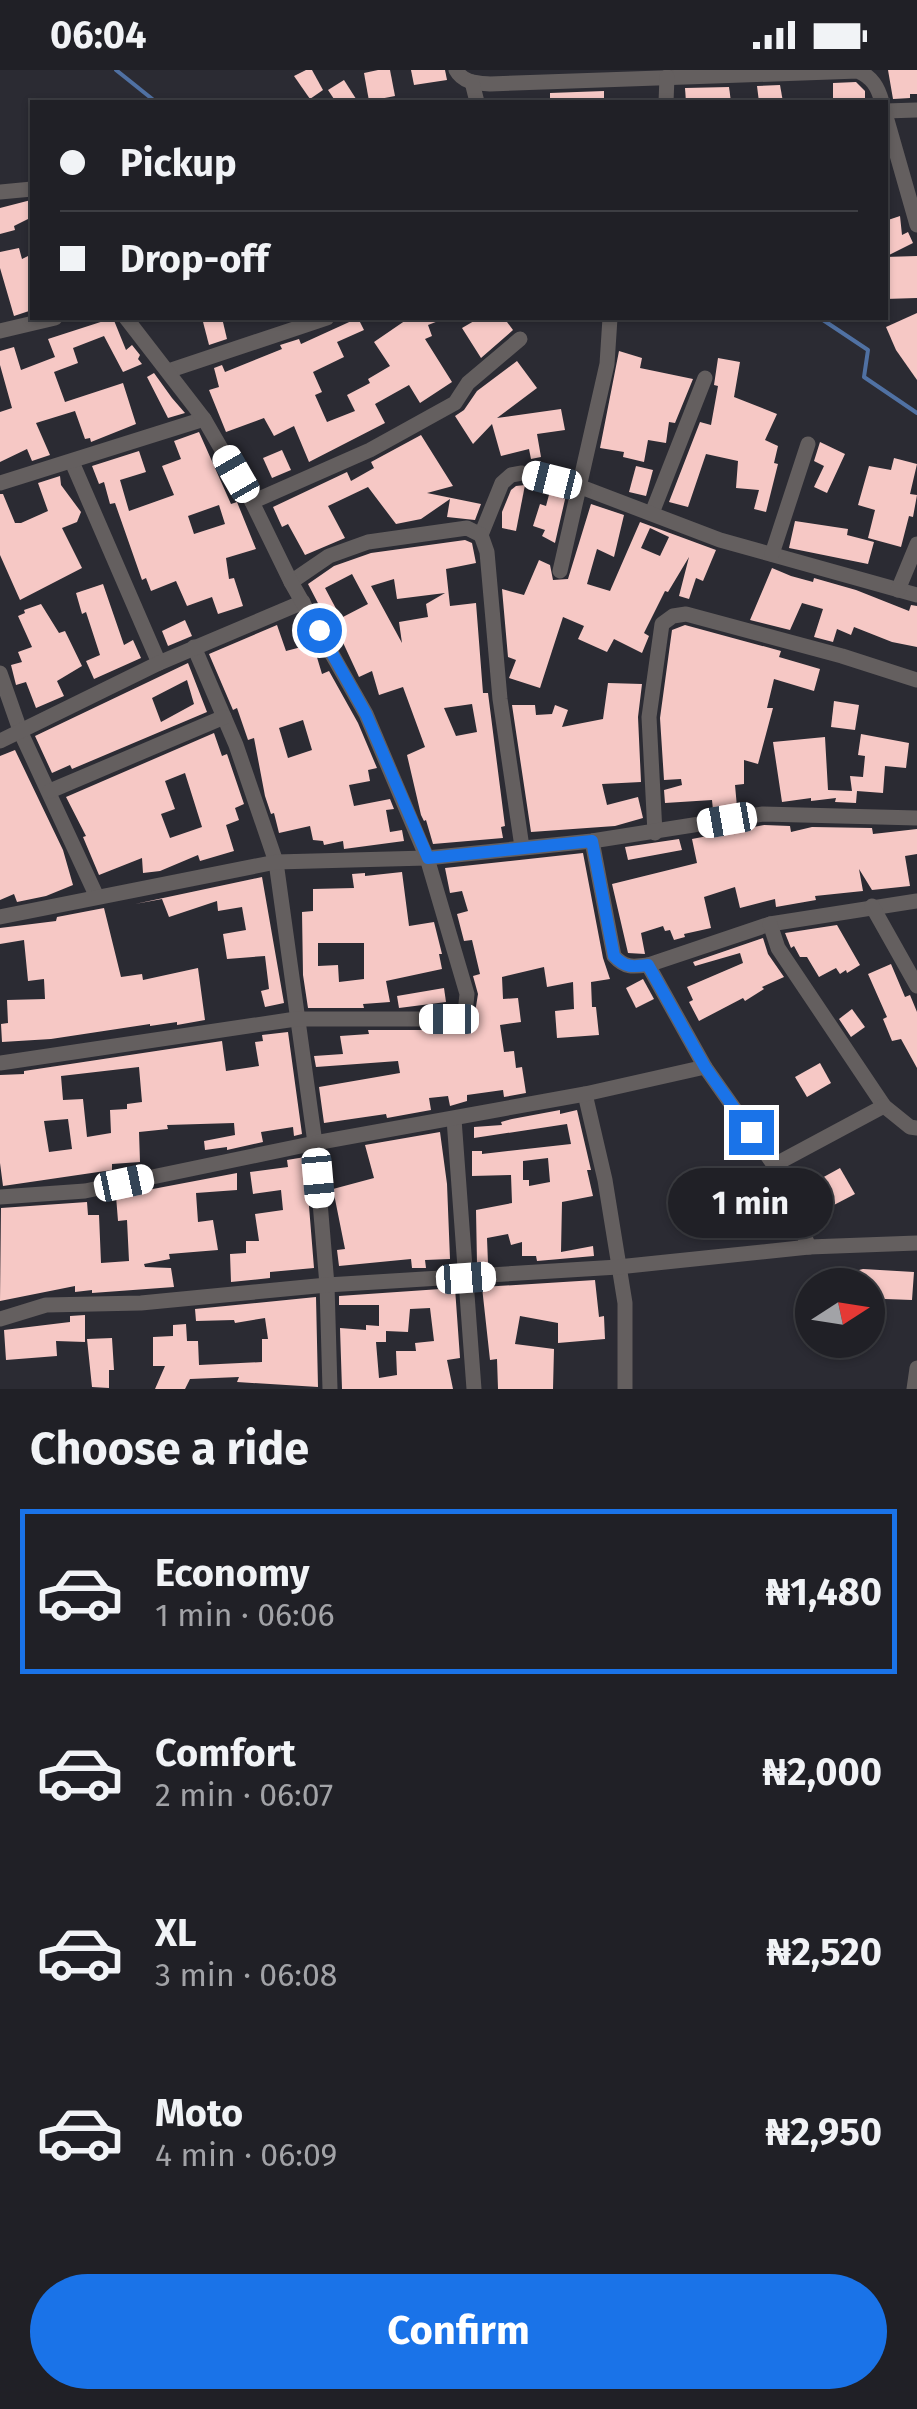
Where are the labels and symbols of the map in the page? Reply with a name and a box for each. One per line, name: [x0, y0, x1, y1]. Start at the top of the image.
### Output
car: [208, 441, 264, 507]
car: [519, 458, 585, 502]
route start: [297, 608, 342, 653]
car: [695, 800, 759, 840]
car: [419, 1004, 479, 1034]
route end: [729, 1110, 774, 1155]
car: [300, 1147, 336, 1209]
car: [92, 1162, 156, 1204]
callout: 1 min: [668, 1167, 834, 1237]
car: [435, 1261, 497, 1295]
north arrow: [795, 1268, 885, 1358]

